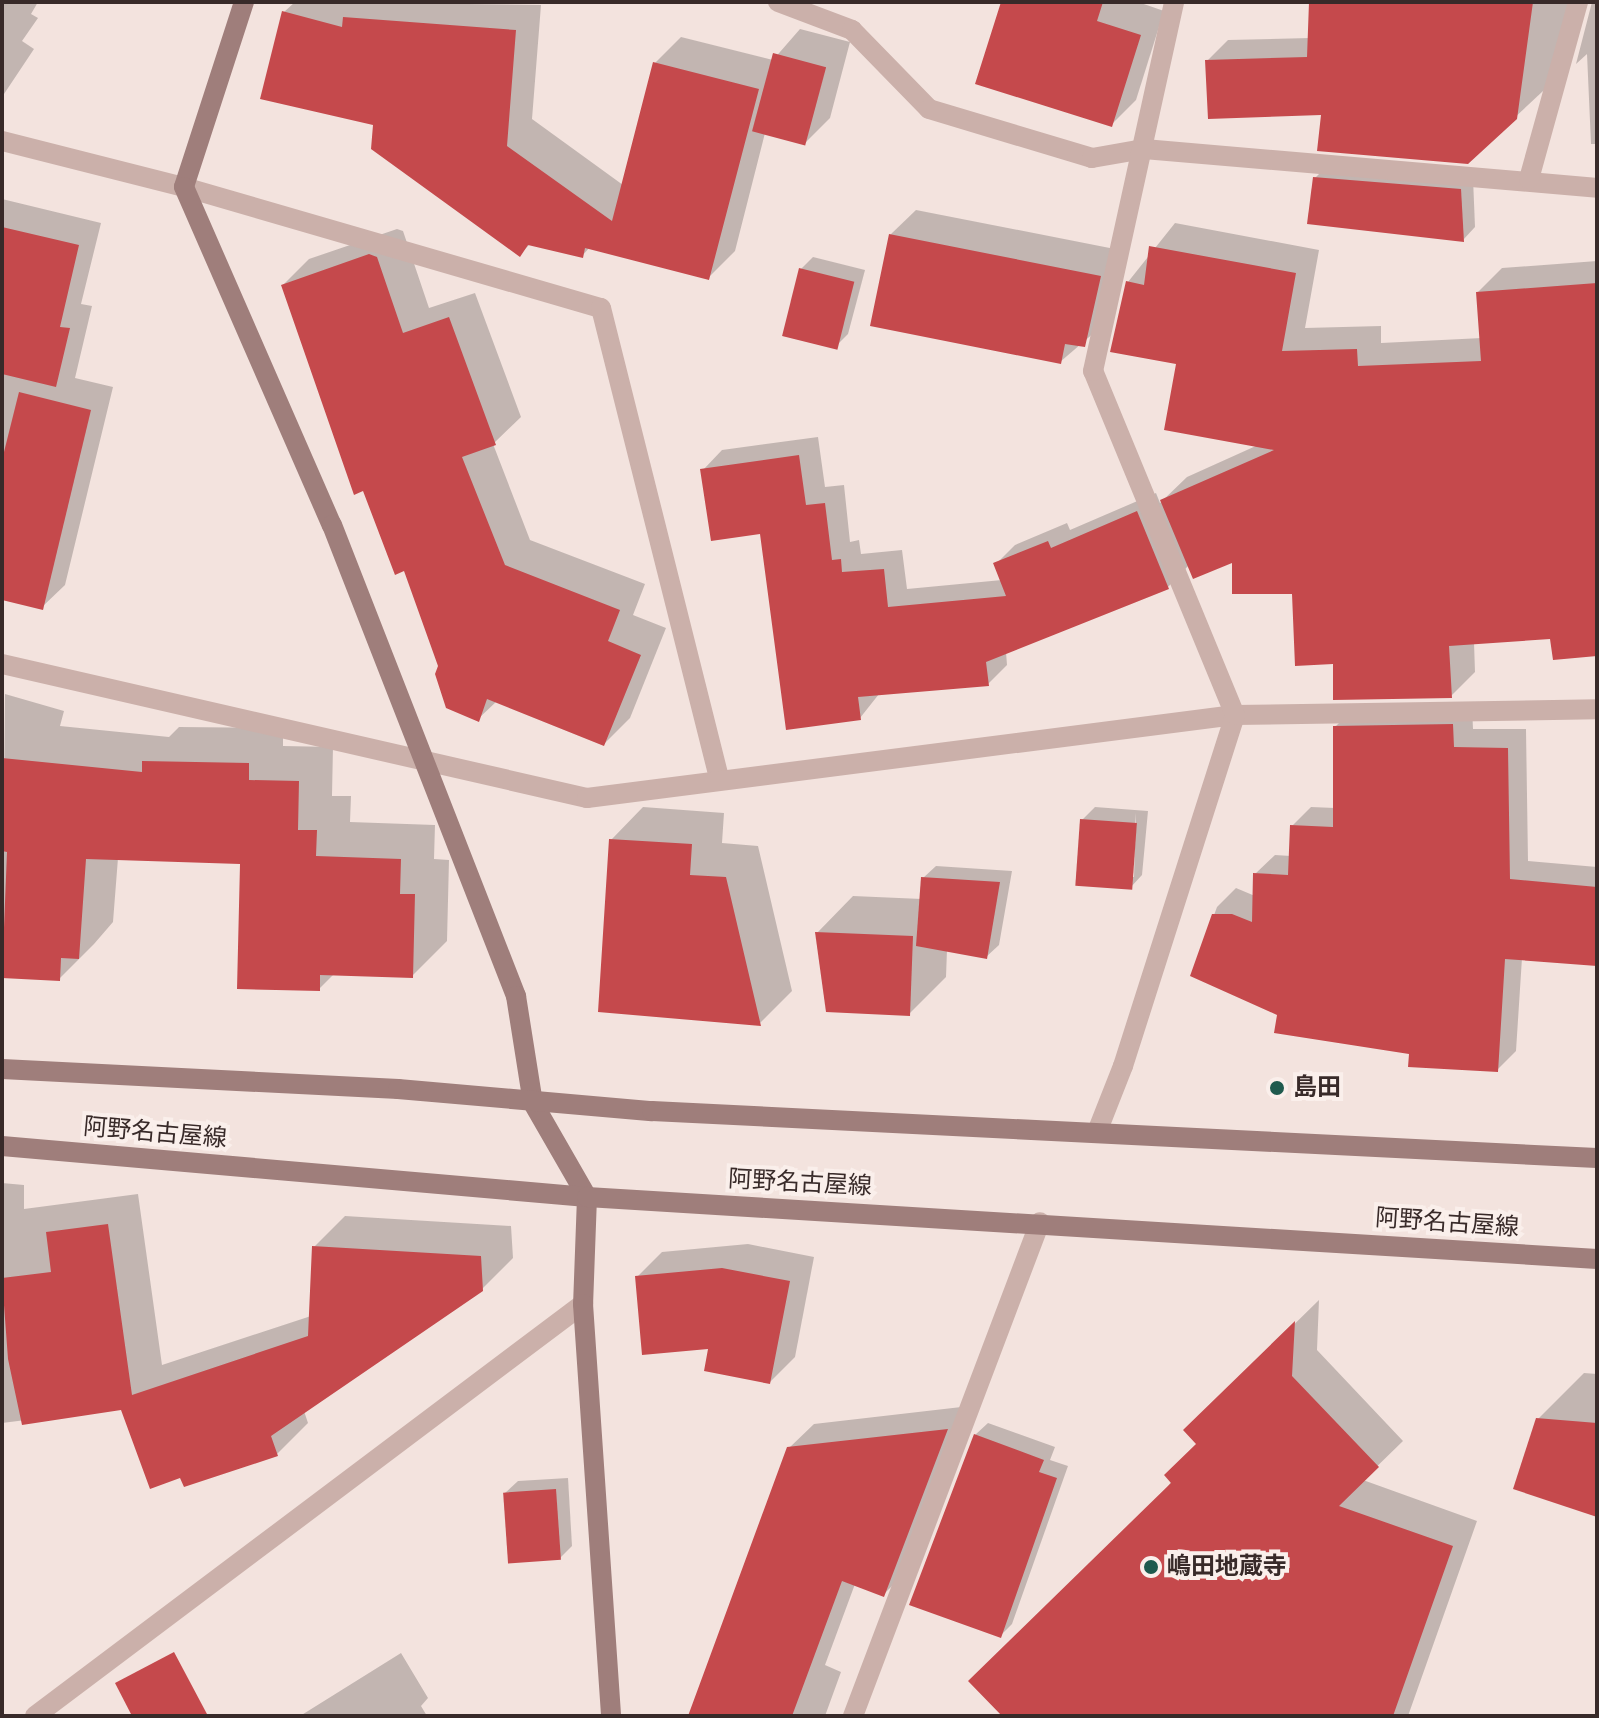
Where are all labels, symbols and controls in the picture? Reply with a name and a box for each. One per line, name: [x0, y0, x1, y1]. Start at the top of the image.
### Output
place label: 島田: [1293, 1074, 1341, 1102]
marker: 島田: [1268, 1079, 1286, 1097]
street label: 阿野名古屋線: [82, 1112, 228, 1154]
street label: 阿野名古屋線: [727, 1165, 873, 1201]
street label: 阿野名古屋線: [1374, 1204, 1520, 1242]
place label: 嶋田地蔵寺: [1167, 1553, 1287, 1581]
marker: 嶋田地蔵寺: [1142, 1558, 1160, 1576]

